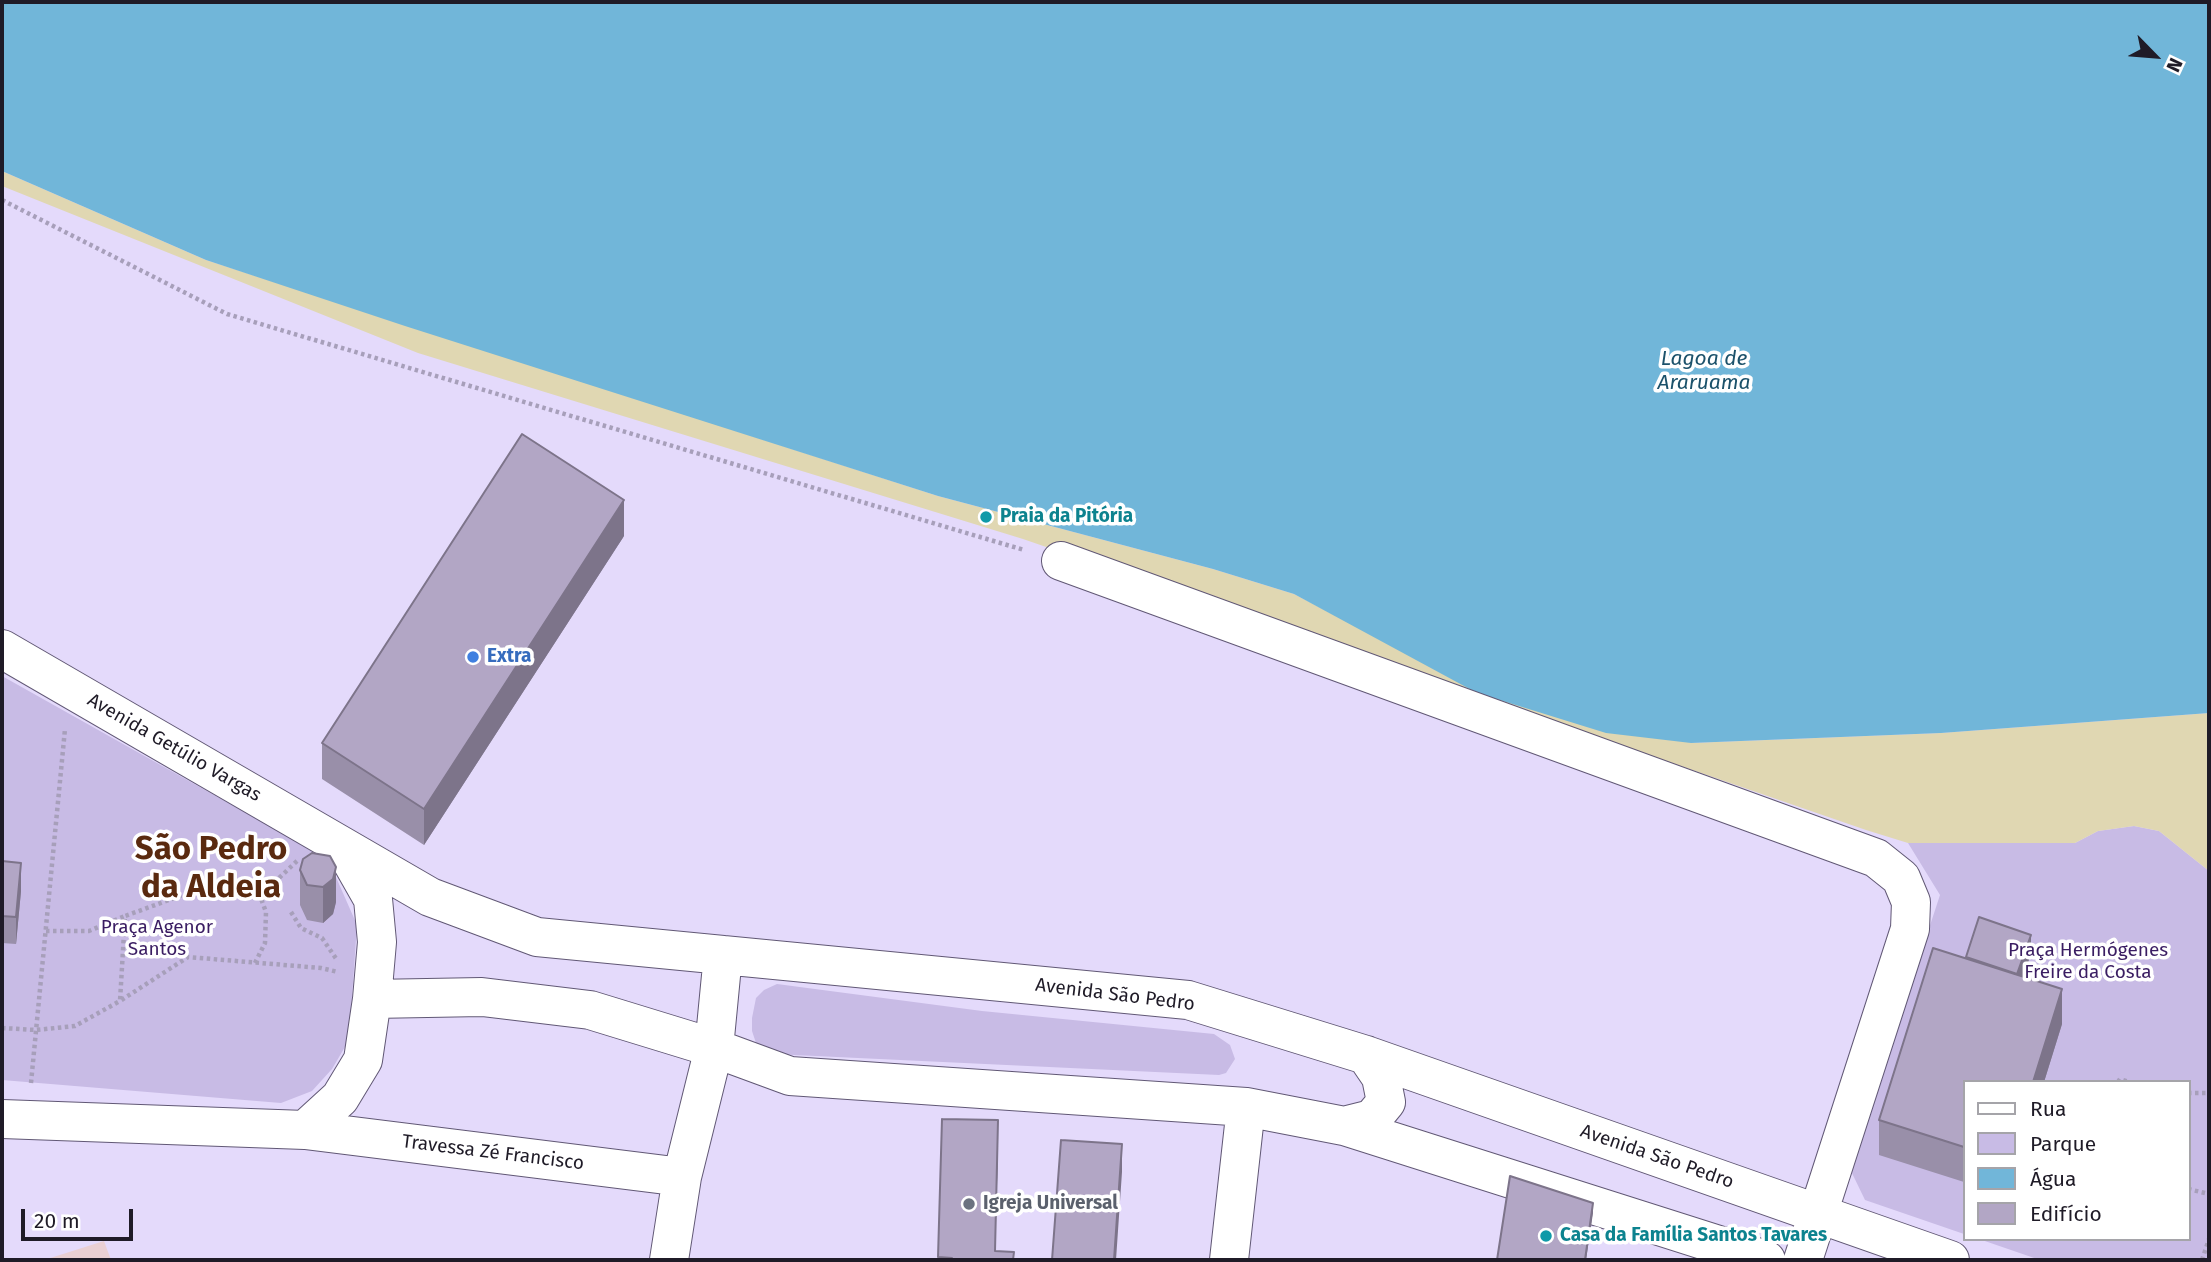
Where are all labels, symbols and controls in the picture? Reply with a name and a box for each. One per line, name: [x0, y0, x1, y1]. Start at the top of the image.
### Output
north arrow: [2120, 21, 2190, 91]
text: N: [2161, 55, 2188, 76]
water label: Lagoa de Araruama: [1657, 346, 1751, 396]
place label: Praia da Pitória: [1000, 506, 1133, 528]
marker: Praia da Pitória: [978, 509, 994, 525]
place label: Extra: [487, 646, 531, 668]
marker: Extra: [465, 649, 481, 665]
street label: Avenida Getúlio Vargas: [83, 689, 265, 807]
district label: São Pedro da Aldeia: [135, 830, 287, 908]
park label: Praça Agenor Santos: [101, 917, 213, 961]
park label: Praça Hermógenes Freire da Costa: [2008, 940, 2168, 984]
street label: Avenida São Pedro: [1034, 974, 1196, 1016]
legend: [1962, 1080, 2190, 1241]
text: Rua: [2030, 1096, 2066, 1122]
street label: Avenida São Pedro: [1577, 1120, 1737, 1194]
street label: Travessa Zé Francisco: [401, 1131, 585, 1175]
text: Parque: [2030, 1131, 2096, 1157]
text: Água: [2030, 1166, 2076, 1192]
place label: Igreja Universal: [983, 1193, 1118, 1215]
scale bar: [24, 1196, 136, 1240]
marker: Igreja Universal: [961, 1196, 977, 1212]
text: Edifício: [2030, 1201, 2102, 1227]
text: 20 m: [34, 1208, 80, 1234]
place label: Casa da Família Santos Tavares: [1560, 1225, 1827, 1247]
marker: Casa da Família Santos Tavares: [1538, 1228, 1554, 1244]

